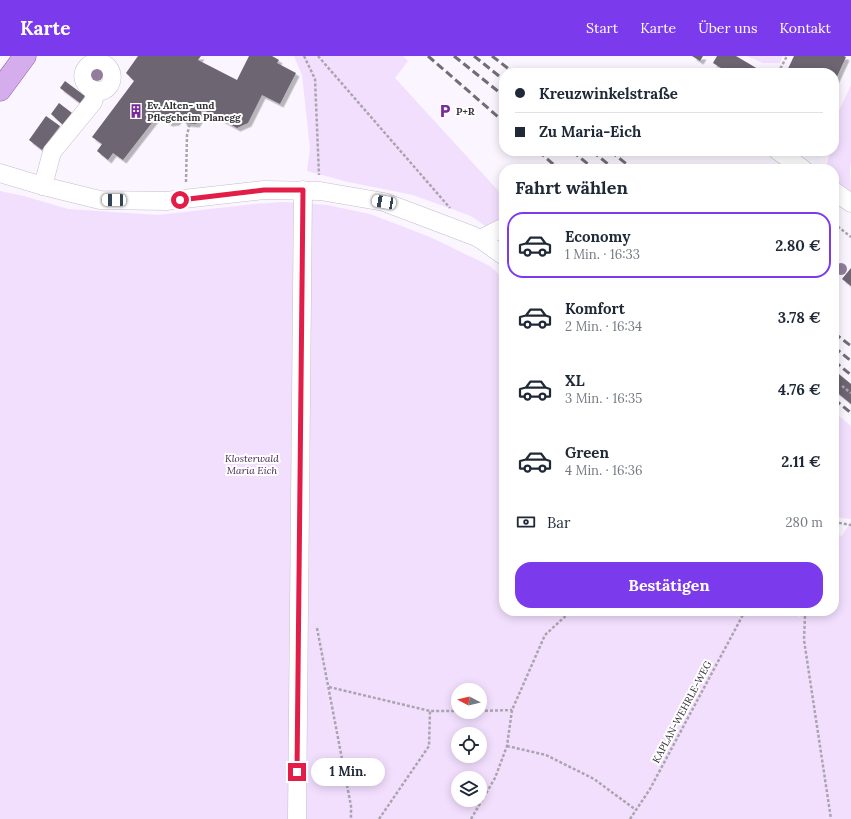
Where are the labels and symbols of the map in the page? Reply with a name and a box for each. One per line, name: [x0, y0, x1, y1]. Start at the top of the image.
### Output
place label: Ev. Alten- und Pflegeheim Planegg: [147, 99, 241, 124]
building icon: Ev. Alten- und Pflegeheim Planegg: [128, 103, 144, 119]
parking icon: P+R: [437, 103, 453, 119]
place label: P+R: [456, 105, 475, 118]
route start: [171, 191, 189, 209]
car: [102, 194, 126, 206]
car: [371, 194, 397, 210]
park label: Klosterwald Maria Eich: [225, 452, 279, 477]
street label: KAPLAN-WEHRLE-WEG: [650, 658, 715, 765]
north arrow: [451, 683, 487, 719]
callout: 1 Min.: [311, 758, 385, 786]
route end: [288, 763, 306, 781]

